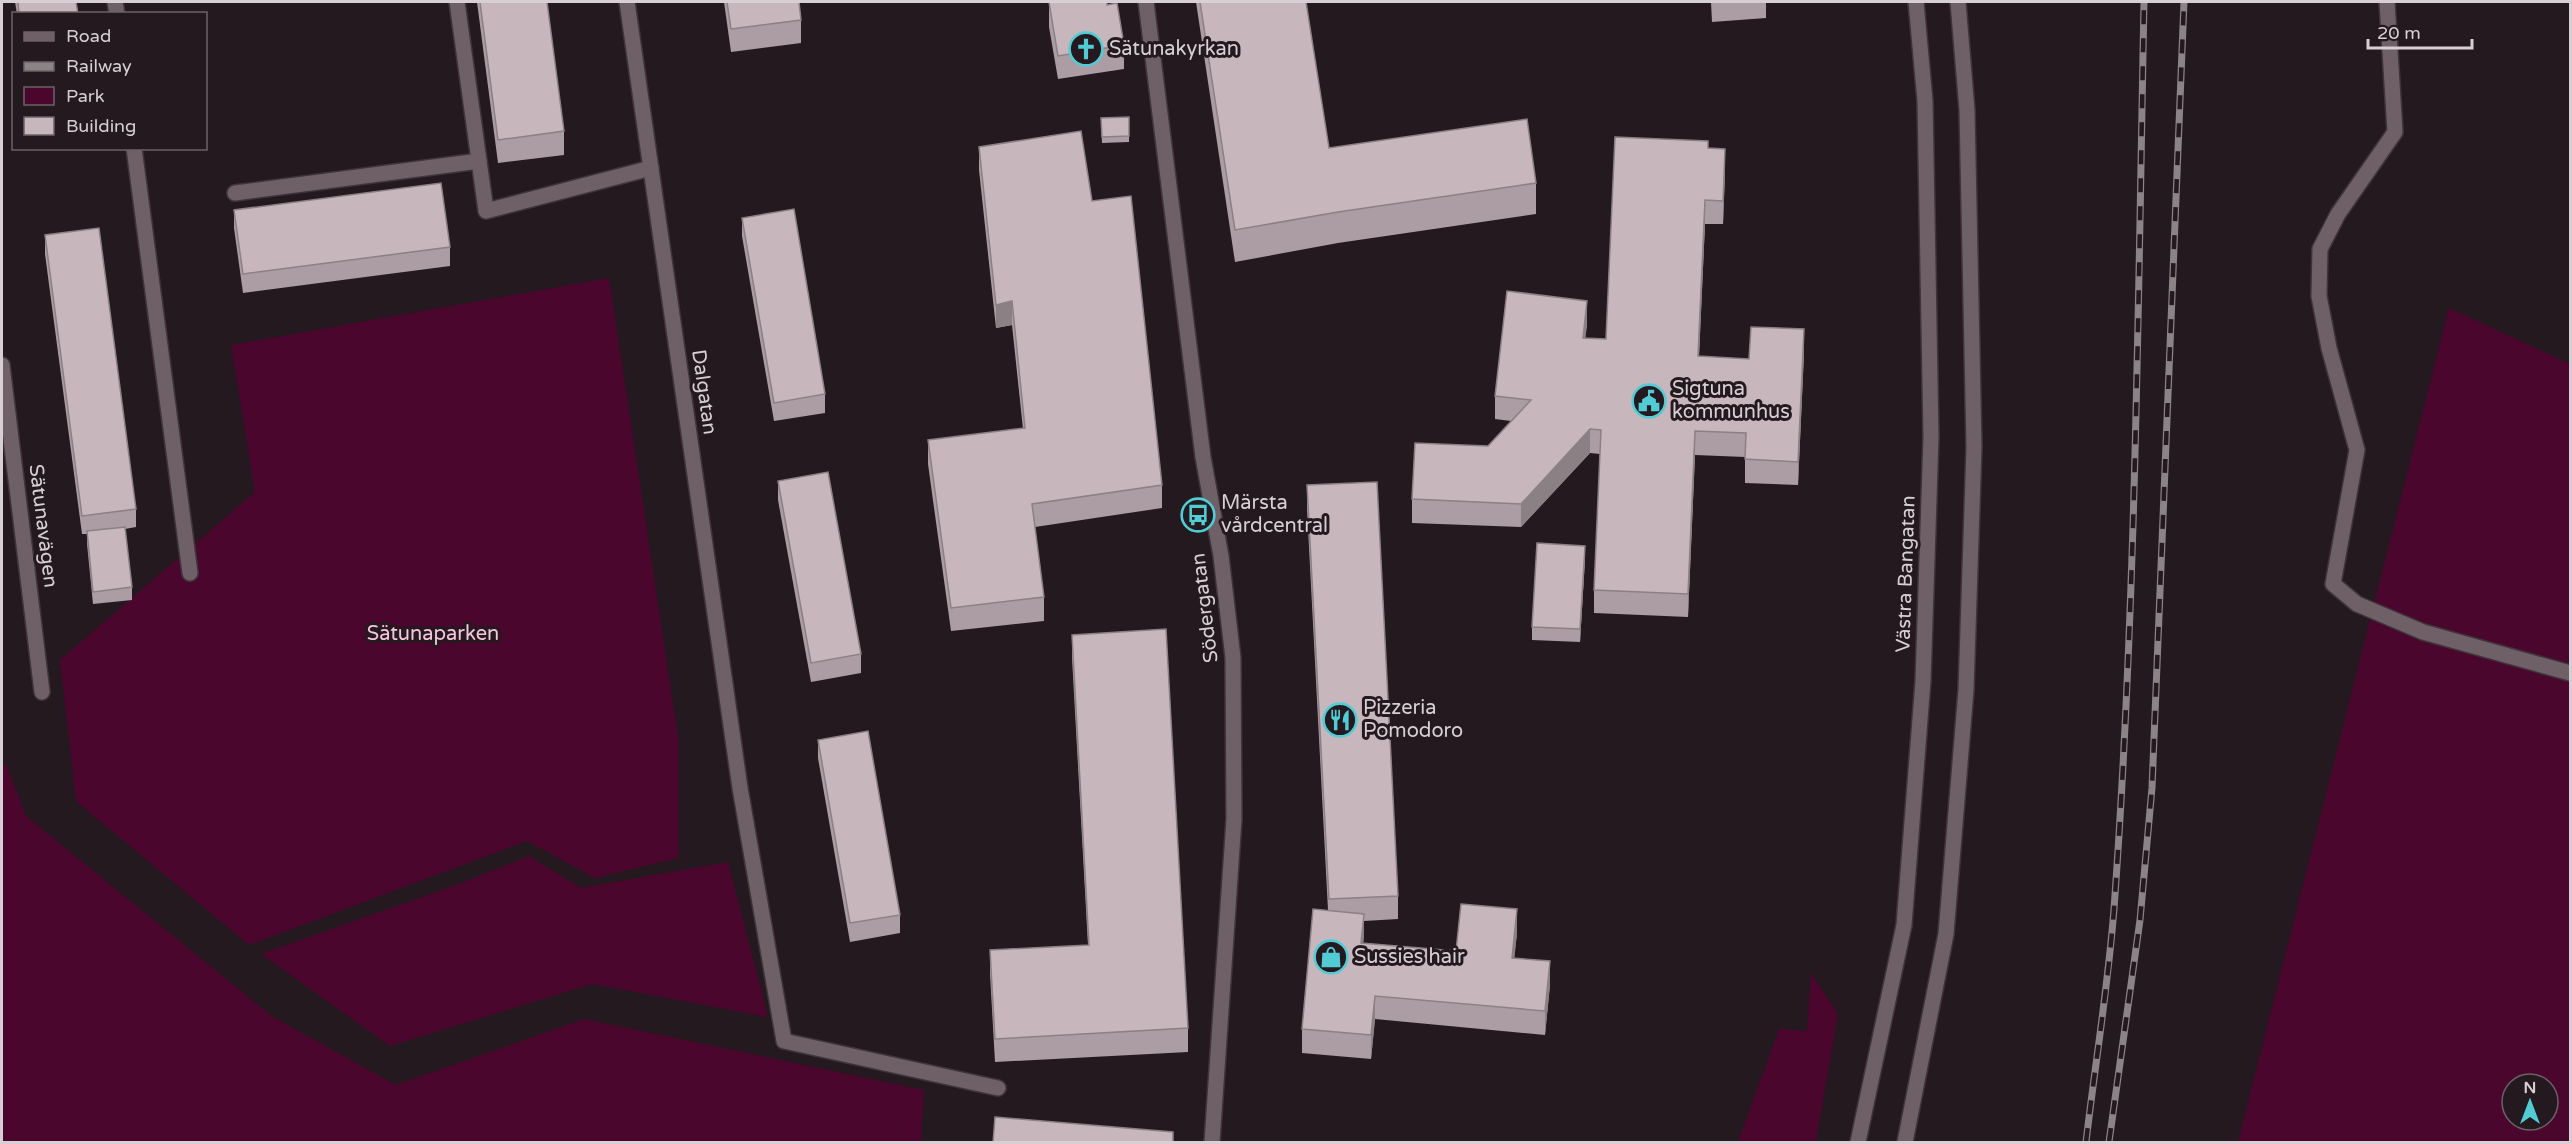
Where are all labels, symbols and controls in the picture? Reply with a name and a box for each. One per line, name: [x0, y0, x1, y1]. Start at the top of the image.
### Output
legend: [12, 12, 207, 150]
scale bar: [2368, 12, 2472, 50]
text: 20 m: [2377, 22, 2421, 44]
text: Road: [66, 25, 111, 47]
church icon: Sätunakyrkan: [1068, 31, 1104, 67]
place label: Sätunakyrkan: [1109, 37, 1239, 61]
text: Railway: [66, 55, 132, 77]
text: Park: [66, 85, 105, 107]
text: Building: [66, 115, 136, 137]
street label: Dalgatan: [686, 348, 722, 436]
place label: Sigtuna kommunhus: [1672, 377, 1790, 424]
public building icon: Sigtuna kommunhus: [1631, 383, 1667, 419]
street label: Sätunavägen: [24, 463, 62, 589]
place label: Märsta vårdcentral: [1221, 491, 1328, 538]
street label: Västra Bangatan: [1891, 495, 1921, 653]
bus stop icon: Märsta vårdcentral: [1180, 497, 1216, 533]
street label: Södergatan: [1186, 552, 1224, 664]
park label: Sätunaparken: [367, 622, 499, 646]
place label: Pizzeria Pomodoro: [1363, 696, 1463, 743]
restaurant icon: Pizzeria Pomodoro: [1322, 702, 1358, 738]
shop icon: Sussies hair: [1313, 939, 1349, 975]
place label: Sussies hair: [1354, 945, 1465, 969]
north arrow: [2500, 1072, 2560, 1132]
text: N: [2524, 1078, 2536, 1098]

